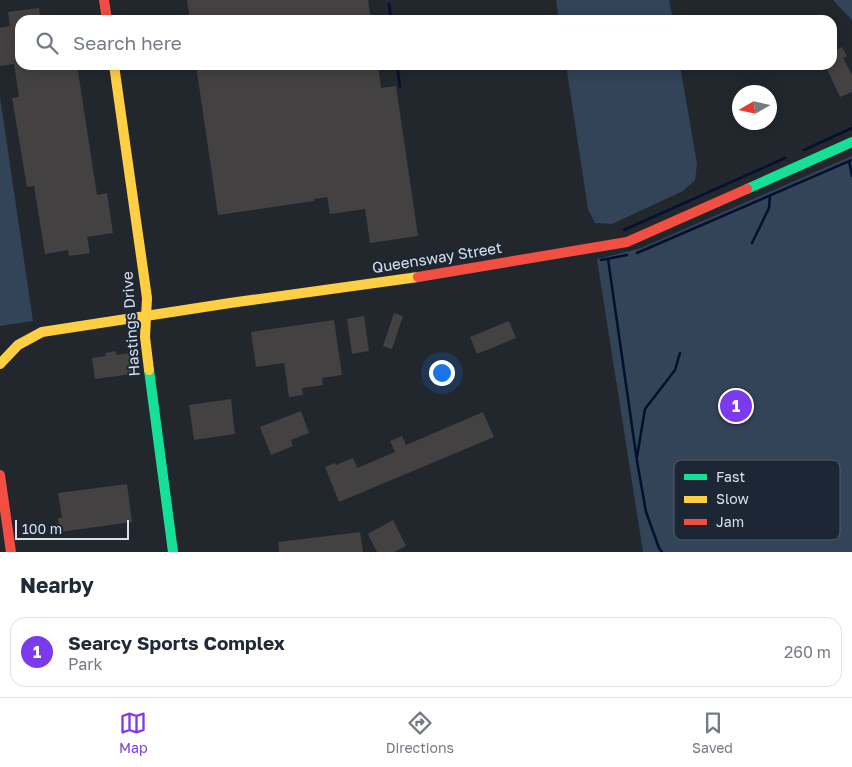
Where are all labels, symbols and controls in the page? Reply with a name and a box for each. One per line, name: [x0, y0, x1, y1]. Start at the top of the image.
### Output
search box: [15, 15, 837, 70]
icon: search: [33, 29, 61, 57]
text: Search here: [73, 31, 182, 54]
north arrow: [732, 85, 777, 130]
street label: Queensway Street: [371, 238, 503, 276]
street label: Hastings Drive: [117, 271, 143, 377]
your location: [429, 360, 455, 386]
pin: 1: [720, 387, 752, 425]
legend: [674, 460, 840, 540]
text: Fast: [716, 468, 745, 485]
text: Slow: [716, 490, 749, 507]
text: Jam: [716, 513, 744, 530]
scale bar: [15, 517, 129, 540]
text: 100 m: [22, 520, 62, 537]
text: Nearby: [20, 572, 94, 598]
text: Searcy Sports Complex: [68, 631, 285, 654]
text: 1: [33, 642, 41, 662]
text: 260 m: [784, 642, 831, 662]
text: Park: [68, 654, 103, 674]
tab: Map: [119, 709, 148, 756]
tab: Directions: [386, 709, 454, 756]
tab: Saved: [692, 709, 733, 756]

